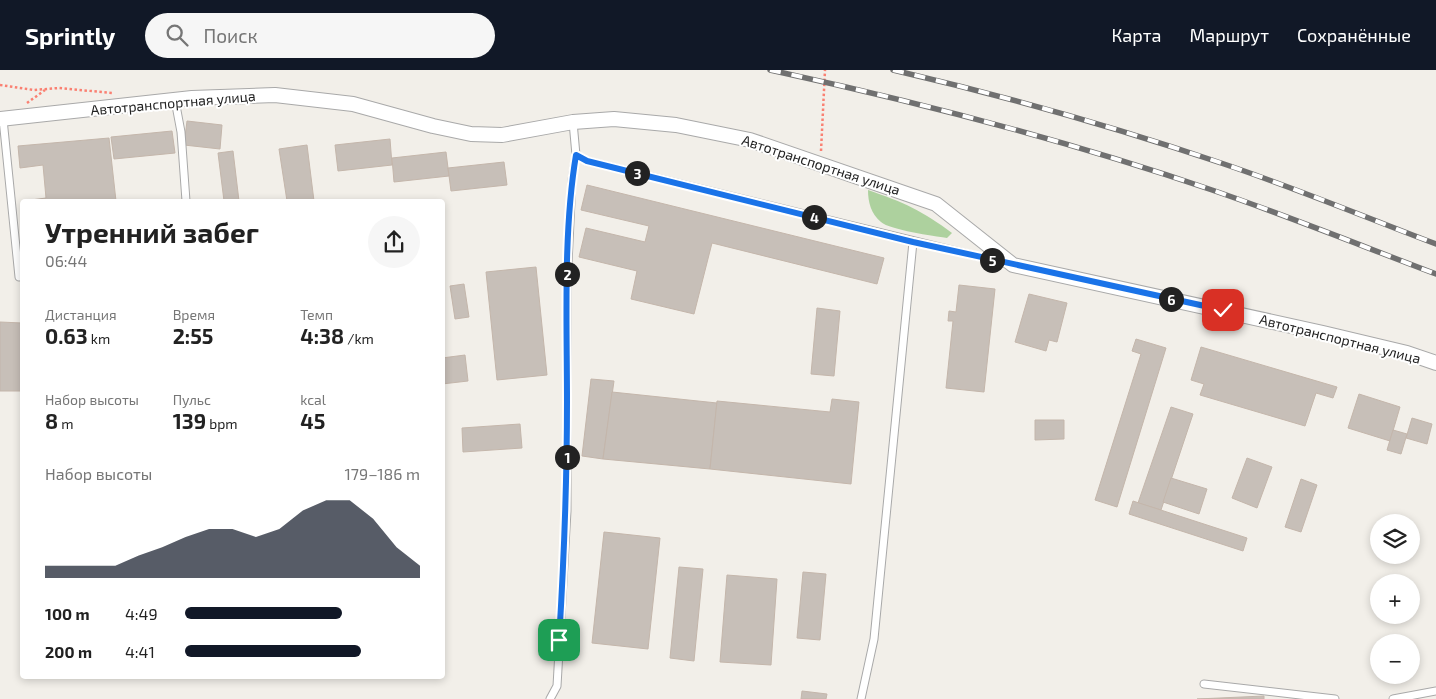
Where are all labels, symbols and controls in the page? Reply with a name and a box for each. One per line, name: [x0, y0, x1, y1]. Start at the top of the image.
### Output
search box: [145, 13, 495, 58]
text: Sprintly: [25, 21, 115, 50]
icon: search: [163, 21, 191, 49]
text: Поиск: [203, 24, 258, 47]
text: Карта: [1111, 24, 1161, 46]
text: Маршрут: [1189, 24, 1269, 46]
text: Сохранённые: [1297, 24, 1411, 46]
street label: Автотранспортная улица: [90, 87, 256, 118]
street label: Автотранспортная улица: [740, 131, 903, 198]
pin: 3: [624, 160, 650, 186]
text: 3: [634, 165, 641, 182]
pin: 4: [802, 204, 826, 230]
text: 4: [810, 209, 819, 226]
text: Утренний забег: [45, 215, 259, 249]
button: share: [368, 216, 420, 268]
pin: 5: [980, 248, 1004, 272]
text: 06:44: [45, 251, 87, 270]
text: 5: [989, 252, 996, 269]
pin: 2: [554, 262, 580, 286]
text: 2: [563, 266, 572, 283]
pin: 6: [1158, 286, 1184, 312]
pin: [1202, 289, 1244, 331]
text: 6: [1167, 291, 1176, 308]
icon: check: [1209, 296, 1237, 324]
text: Дистанция: [45, 306, 117, 323]
text: Время: [173, 306, 215, 323]
text: Темп: [300, 306, 333, 323]
street label: Автотранспортная улица: [1258, 310, 1423, 367]
text: 0.63: [45, 323, 88, 348]
text: 2:55: [173, 323, 213, 348]
text: 4:38: [300, 323, 344, 348]
text: km: [88, 330, 110, 347]
text: /km: [344, 330, 374, 347]
text: Набор высоты: [45, 391, 139, 408]
text: Пульс: [173, 391, 211, 408]
text: kcal: [300, 391, 326, 408]
text: 8: [45, 408, 58, 433]
text: 139: [173, 408, 206, 433]
text: 45: [300, 408, 325, 433]
text: m: [58, 415, 73, 432]
text: bpm: [206, 415, 238, 432]
pin: 1: [554, 444, 580, 470]
text: 1: [564, 449, 571, 466]
text: Набор высоты: [45, 464, 152, 483]
text: 179–186 m: [345, 464, 420, 483]
map controls: [1370, 514, 1420, 684]
button: layers: [1370, 514, 1420, 564]
button: +: [1370, 574, 1420, 624]
text: 100 m: [45, 604, 90, 623]
text: 4:49: [125, 604, 158, 623]
pin: [538, 619, 580, 661]
icon: arrive: [545, 626, 573, 654]
button: −: [1370, 634, 1420, 684]
text: 200 m: [45, 642, 92, 661]
text: 4:41: [125, 642, 155, 661]

